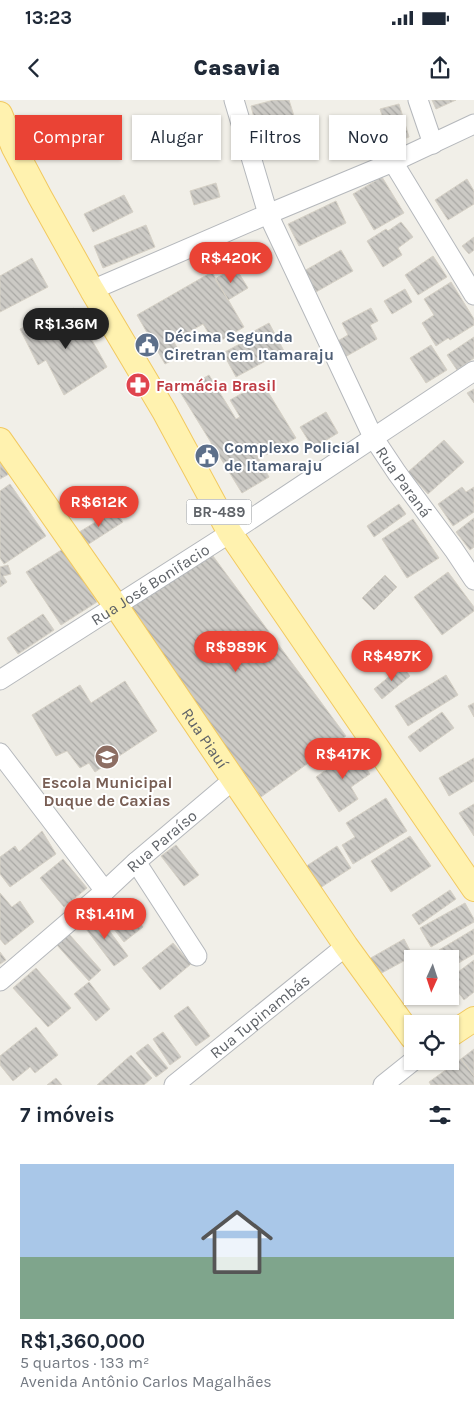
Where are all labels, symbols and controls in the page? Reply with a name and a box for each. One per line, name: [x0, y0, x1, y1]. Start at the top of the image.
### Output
text: 13:23: [25, 7, 72, 29]
icon: back: [20, 54, 48, 82]
icon: share: [426, 54, 454, 82]
text: Casavia: [194, 55, 280, 81]
chip: Comprar: [15, 115, 122, 160]
chip: Alugar: [132, 115, 221, 160]
chip: Filtros: [231, 115, 319, 160]
chip: Novo: [329, 115, 406, 160]
pin: R$420K: [190, 242, 272, 284]
text: R$420K: [200, 248, 262, 267]
pin: R$1.36M: [20, 308, 112, 350]
text: R$1.36M: [34, 314, 98, 333]
place label: Décima Segunda Ciretran em Itamaraju: [164, 327, 334, 364]
public building icon: Décima Segunda Ciretran em Itamaraju: [134, 332, 160, 358]
pharmacy icon: Farmácia Brasil: [125, 372, 151, 398]
place label: Farmácia Brasil: [156, 376, 276, 395]
place label: Complexo Policial de Itamaraju: [224, 438, 360, 475]
public building icon: Complexo Policial de Itamaraju: [194, 443, 220, 469]
street label: Rua Paraná: [372, 443, 436, 521]
pin: R$612K: [58, 486, 140, 528]
text: R$612K: [71, 492, 127, 511]
road number: BR-489: [186, 500, 252, 524]
street label: Rua José Bonifacio: [87, 540, 213, 629]
pin: R$989K: [195, 630, 277, 673]
text: R$989K: [205, 637, 267, 656]
pin: R$497K: [351, 640, 433, 682]
text: R$497K: [362, 646, 422, 665]
street label: Rua Piauí: [178, 704, 232, 772]
pin: R$417K: [302, 738, 384, 780]
school or university icon: Escola Municipal Duque de Caxias: [94, 744, 120, 770]
text: R$417K: [316, 744, 370, 763]
place label: Escola Municipal Duque de Caxias: [42, 773, 172, 810]
street label: Rua Paraíso: [123, 806, 201, 876]
pin: R$1.41M: [59, 898, 151, 940]
text: R$1.41M: [75, 904, 135, 923]
north arrow: [404, 950, 459, 1005]
map controls: [404, 950, 459, 1070]
street label: Rua Tupinambás: [206, 970, 314, 1062]
button: locate: [404, 1015, 459, 1070]
icon: filters: [426, 1101, 454, 1129]
text: 7 imóveis: [20, 1103, 114, 1127]
icon: home: [192, 1197, 282, 1287]
text: R$1,360,000: [20, 1329, 145, 1353]
text: 5 quartos · 133 m²: [20, 1353, 149, 1372]
text: Avenida Antônio Carlos Magalhães: [20, 1372, 272, 1391]

